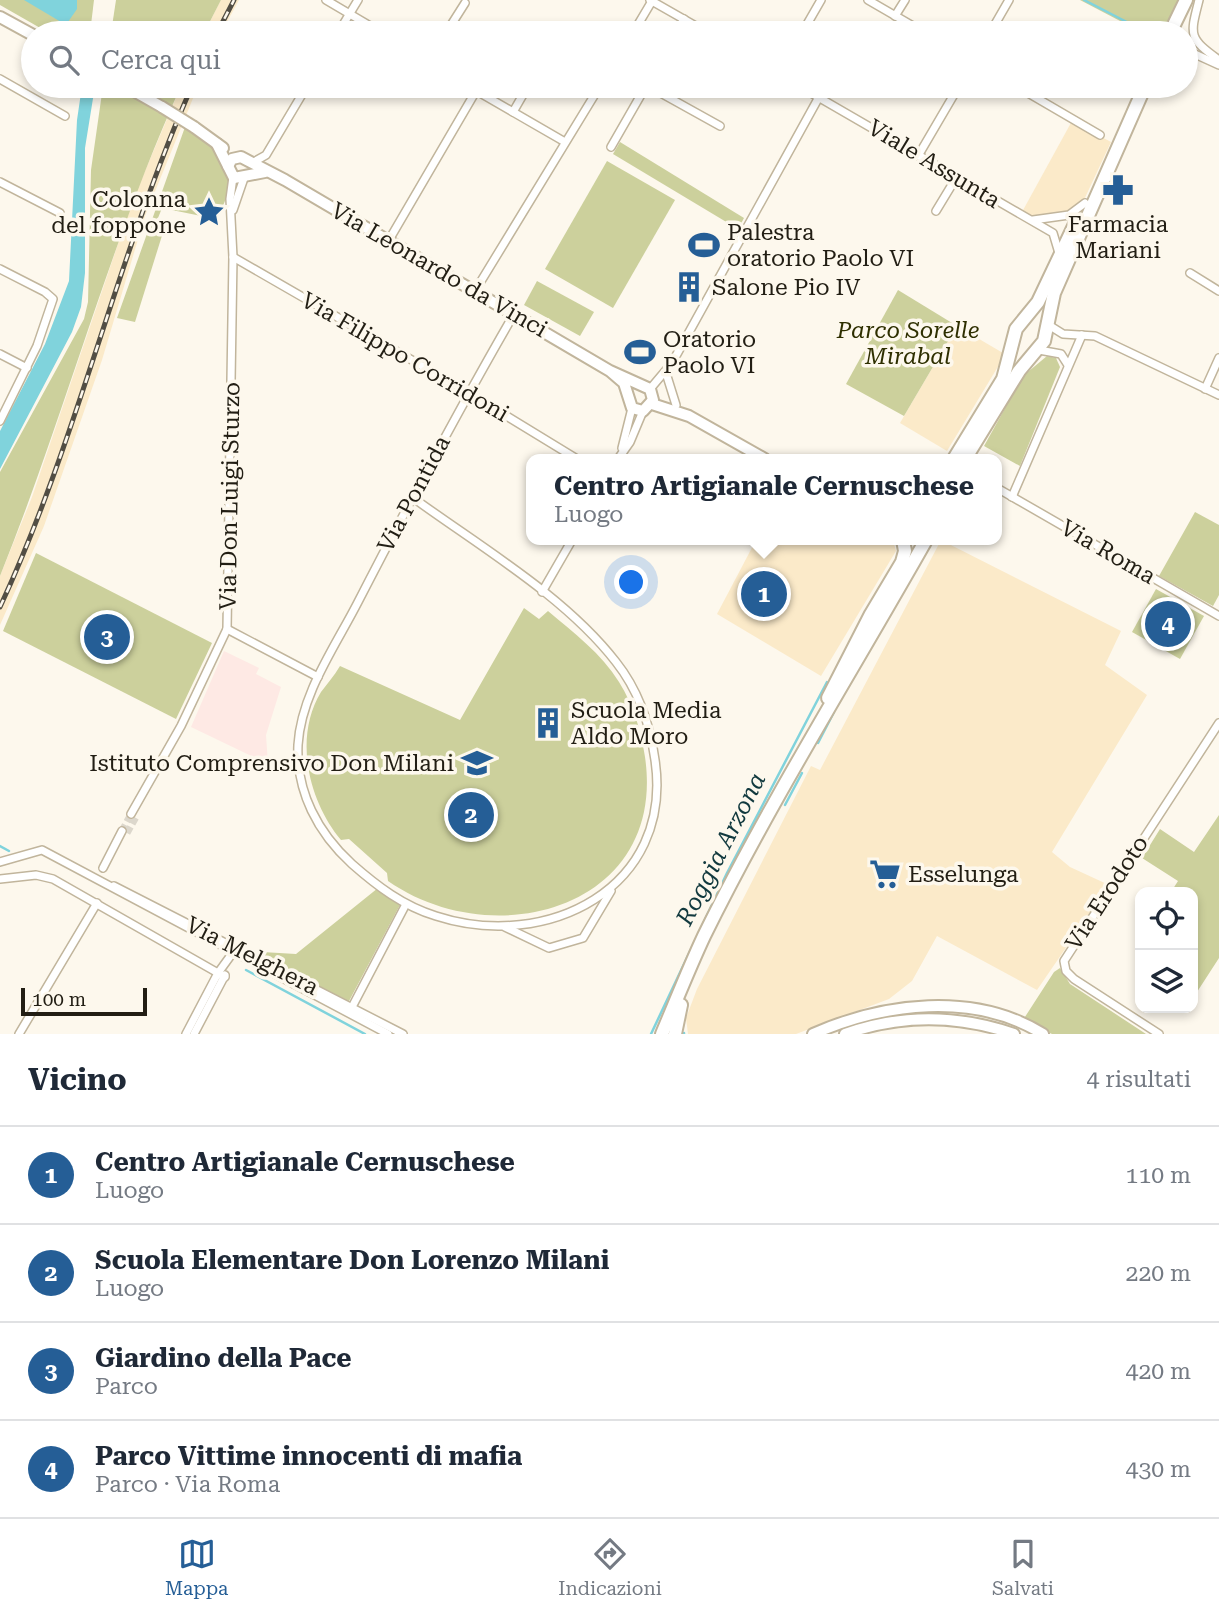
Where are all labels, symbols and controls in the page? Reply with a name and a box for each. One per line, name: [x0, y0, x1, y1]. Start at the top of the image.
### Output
search box: [21, 21, 1198, 98]
icon: search: [45, 41, 83, 79]
text: Cerca qui: [101, 45, 221, 75]
street label: Viale Assunta: [863, 114, 1005, 214]
pharmacy icon: Farmacia Mariani: [1101, 173, 1135, 207]
place label: Colonna del foppone: [51, 186, 187, 239]
place icon: Colonna del foppone: [192, 195, 226, 229]
street label: Via Leonardo da Vinci: [326, 197, 552, 343]
place label: Farmacia Mariani: [1068, 211, 1169, 264]
place label: Palestra oratorio Paolo VI: [727, 219, 914, 272]
sports icon: Palestra oratorio Paolo VI: [687, 228, 721, 262]
building icon: Salone Pio IV: [672, 270, 706, 304]
place label: Salone Pio IV: [712, 274, 860, 301]
street label: Via Filippo Corridoni: [296, 286, 514, 428]
park label: Parco Sorelle Mirabal: [836, 317, 979, 370]
place label: Oratorio Paolo VI: [663, 326, 756, 379]
sports icon: Oratorio Paolo VI: [623, 335, 657, 369]
street label: Via Don Luigi Sturzo: [215, 382, 245, 610]
street label: Via Pontida: [372, 431, 456, 557]
popup: [526, 454, 1002, 545]
text: Centro Artigianale Cernuschese: [554, 471, 974, 501]
text: Luogo: [554, 501, 623, 528]
street label: Via Roma: [1056, 514, 1161, 590]
your location: [614, 565, 648, 599]
pin: 1: [741, 568, 787, 620]
pin: 4: [1145, 598, 1191, 650]
pin: 3: [84, 611, 130, 663]
place label: Scuola Media Aldo Moro: [571, 697, 722, 750]
building icon: Scuola Media Aldo Moro: [531, 706, 565, 740]
school or university icon: Istituto Comprensivo Don Milani: [460, 746, 494, 780]
place label: Istituto Comprensivo Don Milani: [89, 750, 454, 777]
water label: Roggia Arzona: [670, 768, 772, 931]
pin: 2: [448, 789, 494, 841]
street label: Via Erodoto: [1060, 831, 1154, 955]
supermarket icon: Esselunga: [868, 857, 902, 891]
place label: Esselunga: [908, 861, 1019, 888]
map controls: [1135, 887, 1198, 1013]
button: locate: [1135, 887, 1198, 950]
street label: Via Melghera: [181, 911, 323, 1001]
button: layers: [1135, 950, 1198, 1013]
scale bar: [21, 985, 147, 1017]
text: 100 m: [32, 988, 86, 1011]
text: Vicino: [28, 1062, 127, 1097]
text: 4 risultati: [1087, 1066, 1191, 1093]
text: Centro Artigianale Cernuschese: [95, 1147, 515, 1177]
text: 1: [45, 1162, 57, 1189]
text: 110 m: [1126, 1162, 1191, 1189]
text: Luogo: [95, 1177, 164, 1204]
text: Scuola Elementare Don Lorenzo Milani: [95, 1245, 609, 1275]
text: 2: [45, 1260, 57, 1287]
text: 220 m: [1126, 1260, 1191, 1287]
text: Luogo: [95, 1275, 164, 1302]
text: Giardino della Pace: [95, 1343, 352, 1373]
text: 3: [45, 1358, 57, 1385]
text: 420 m: [1126, 1358, 1191, 1385]
text: Parco: [95, 1373, 158, 1400]
text: Parco Vittime innocenti di mafia: [95, 1441, 522, 1471]
text: 4: [45, 1456, 57, 1483]
text: 430 m: [1126, 1456, 1191, 1483]
text: Parco · Via Roma: [95, 1471, 280, 1498]
tab: Mappa: [165, 1535, 228, 1600]
tab: Indicazioni: [558, 1535, 662, 1600]
tab: Salvati: [992, 1535, 1054, 1600]

